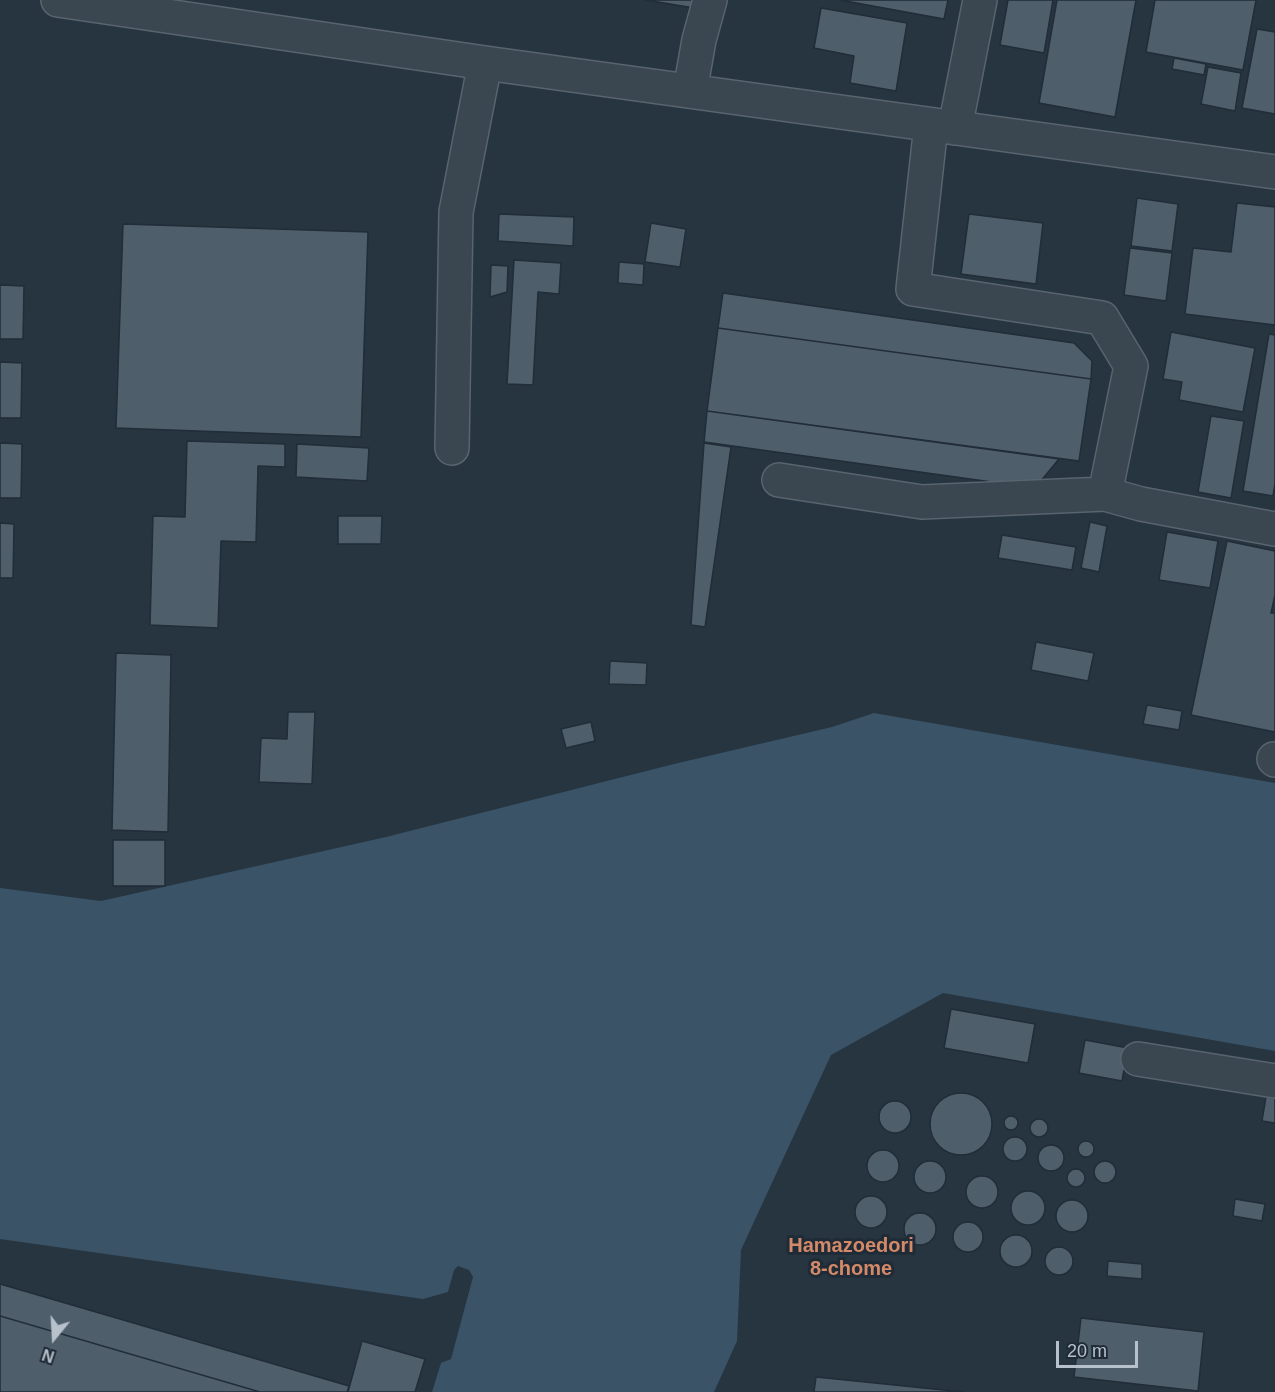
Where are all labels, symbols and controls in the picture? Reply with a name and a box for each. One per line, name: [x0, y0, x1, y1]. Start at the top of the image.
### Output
district label: Hamazoedori 8-chome: [788, 1234, 914, 1281]
north arrow: [24, 1308, 84, 1368]
scale bar: [1059, 1329, 1142, 1367]
text: 20 m: [1067, 1341, 1107, 1361]
text: N: [40, 1346, 56, 1365]

